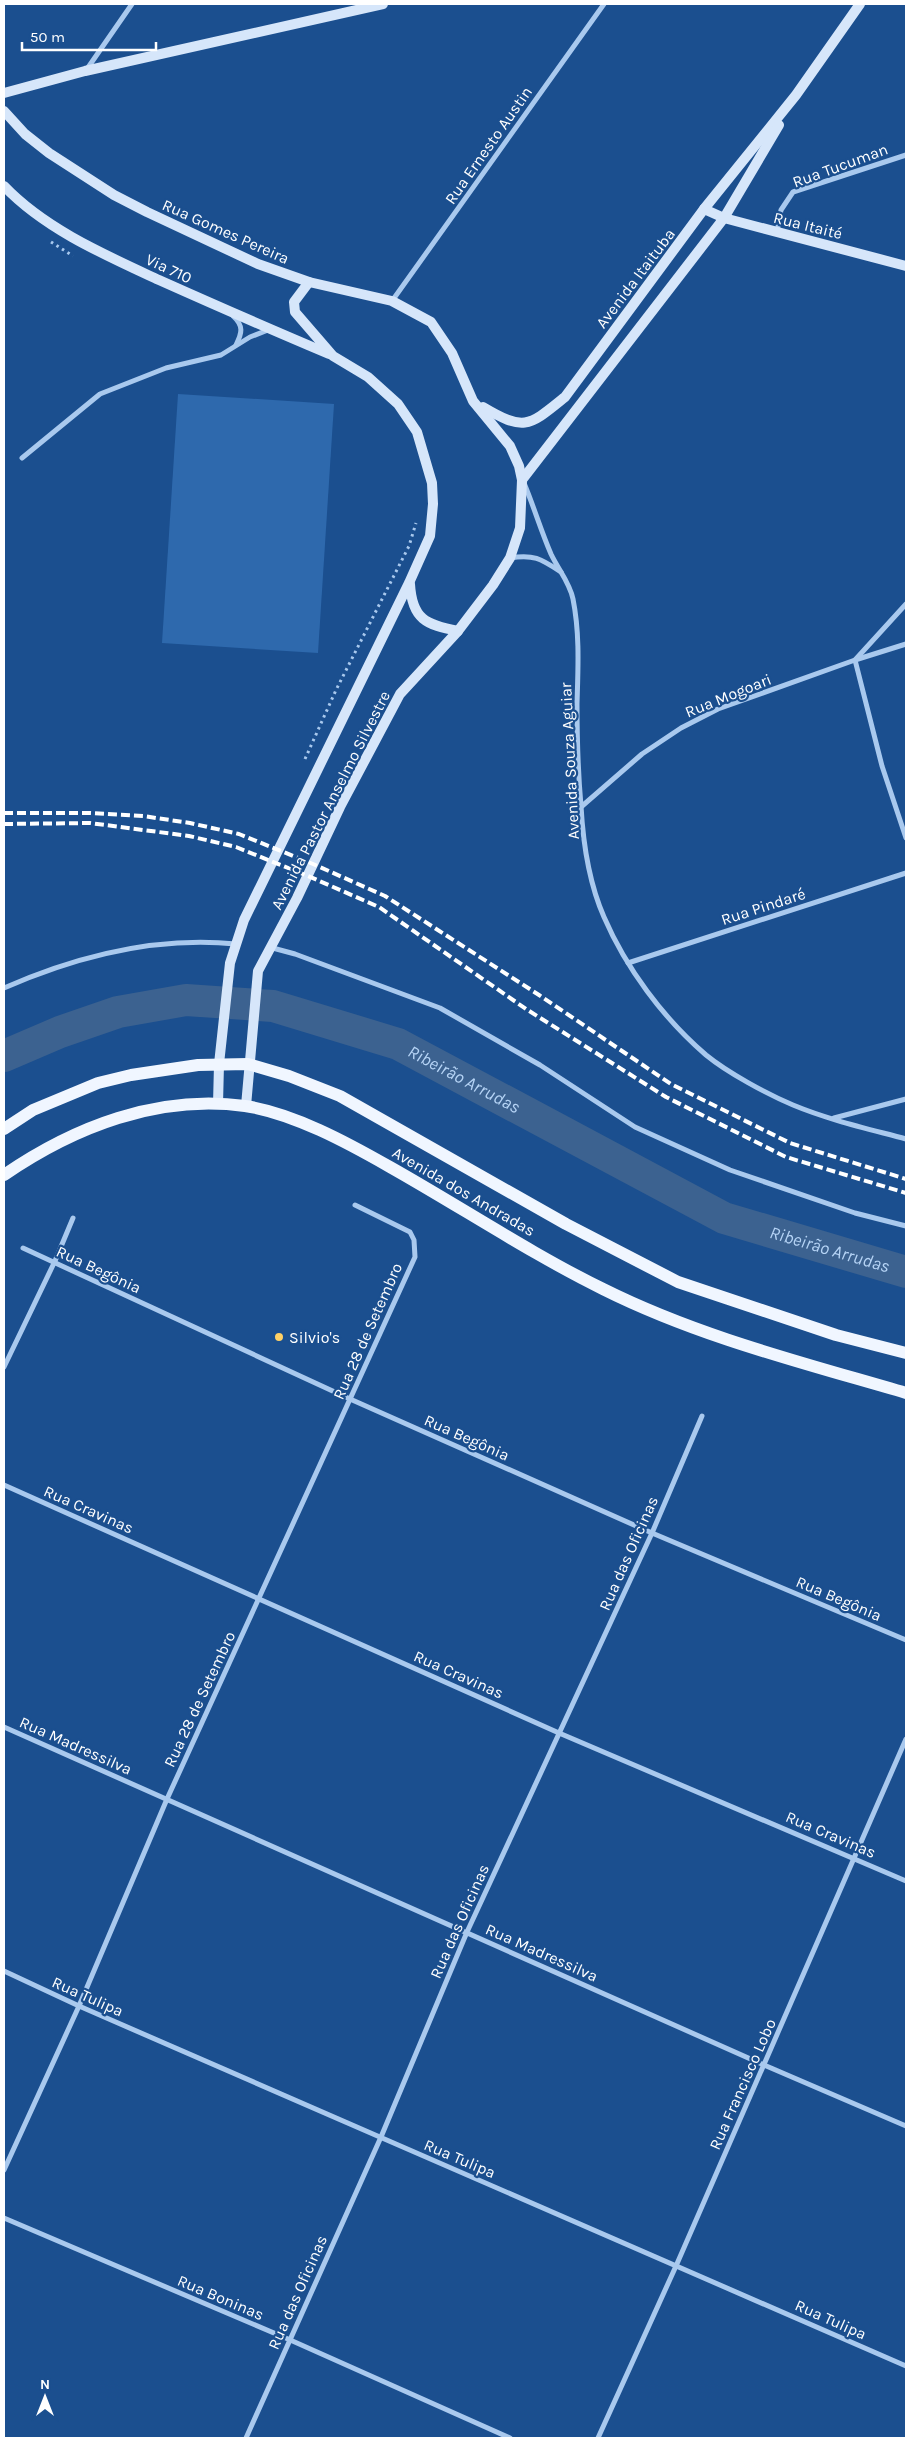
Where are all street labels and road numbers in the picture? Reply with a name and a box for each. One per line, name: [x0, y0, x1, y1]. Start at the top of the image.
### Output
street label: Rua Ernesto Austin: [441, 83, 536, 208]
street label: Rua Tucuman: [790, 139, 890, 192]
street label: Rua Gomes Pereira: [159, 195, 292, 268]
street label: Rua Itaité: [771, 208, 844, 243]
street label: Avenida Itaituba: [592, 225, 679, 332]
street label: Via 710: [143, 250, 195, 287]
street label: Rua Mogoari: [682, 670, 774, 721]
street label: Avenida Souza Aguiar: [556, 682, 583, 840]
street label: Avenida Pastor Anselmo Silvestre: [267, 688, 394, 913]
street label: Rua Pindaré: [719, 884, 808, 929]
street label: Avenida dos Andradas: [389, 1143, 538, 1240]
street label: Rua Begônia: [53, 1242, 144, 1297]
street label: Rua 28 de Setembro: [329, 1260, 406, 1402]
street label: Rua Begônia: [421, 1410, 512, 1465]
street label: Rua Cravinas: [41, 1481, 137, 1538]
street label: Rua das Oficinas: [595, 1493, 662, 1613]
street label: Rua Begônia: [793, 1572, 885, 1625]
street label: Rua 28 de Setembro: [160, 1628, 239, 1770]
street label: Rua Cravinas: [411, 1646, 507, 1703]
street label: Rua Madressilva: [17, 1712, 135, 1779]
street label: Rua Cravinas: [783, 1807, 879, 1862]
street label: Rua das Oficinas: [426, 1861, 493, 1981]
street label: Rua Madressilva: [483, 1919, 601, 1986]
street label: Rua Tulipa: [49, 1972, 126, 2021]
street label: Rua Francisco Lobo: [705, 2016, 780, 2153]
street label: Rua Tulipa: [421, 2135, 499, 2182]
street label: Rua das Oficinas: [264, 2232, 331, 2352]
street label: Rua Boninas: [175, 2271, 267, 2324]
street label: Rua Tulipa: [792, 2295, 869, 2344]

